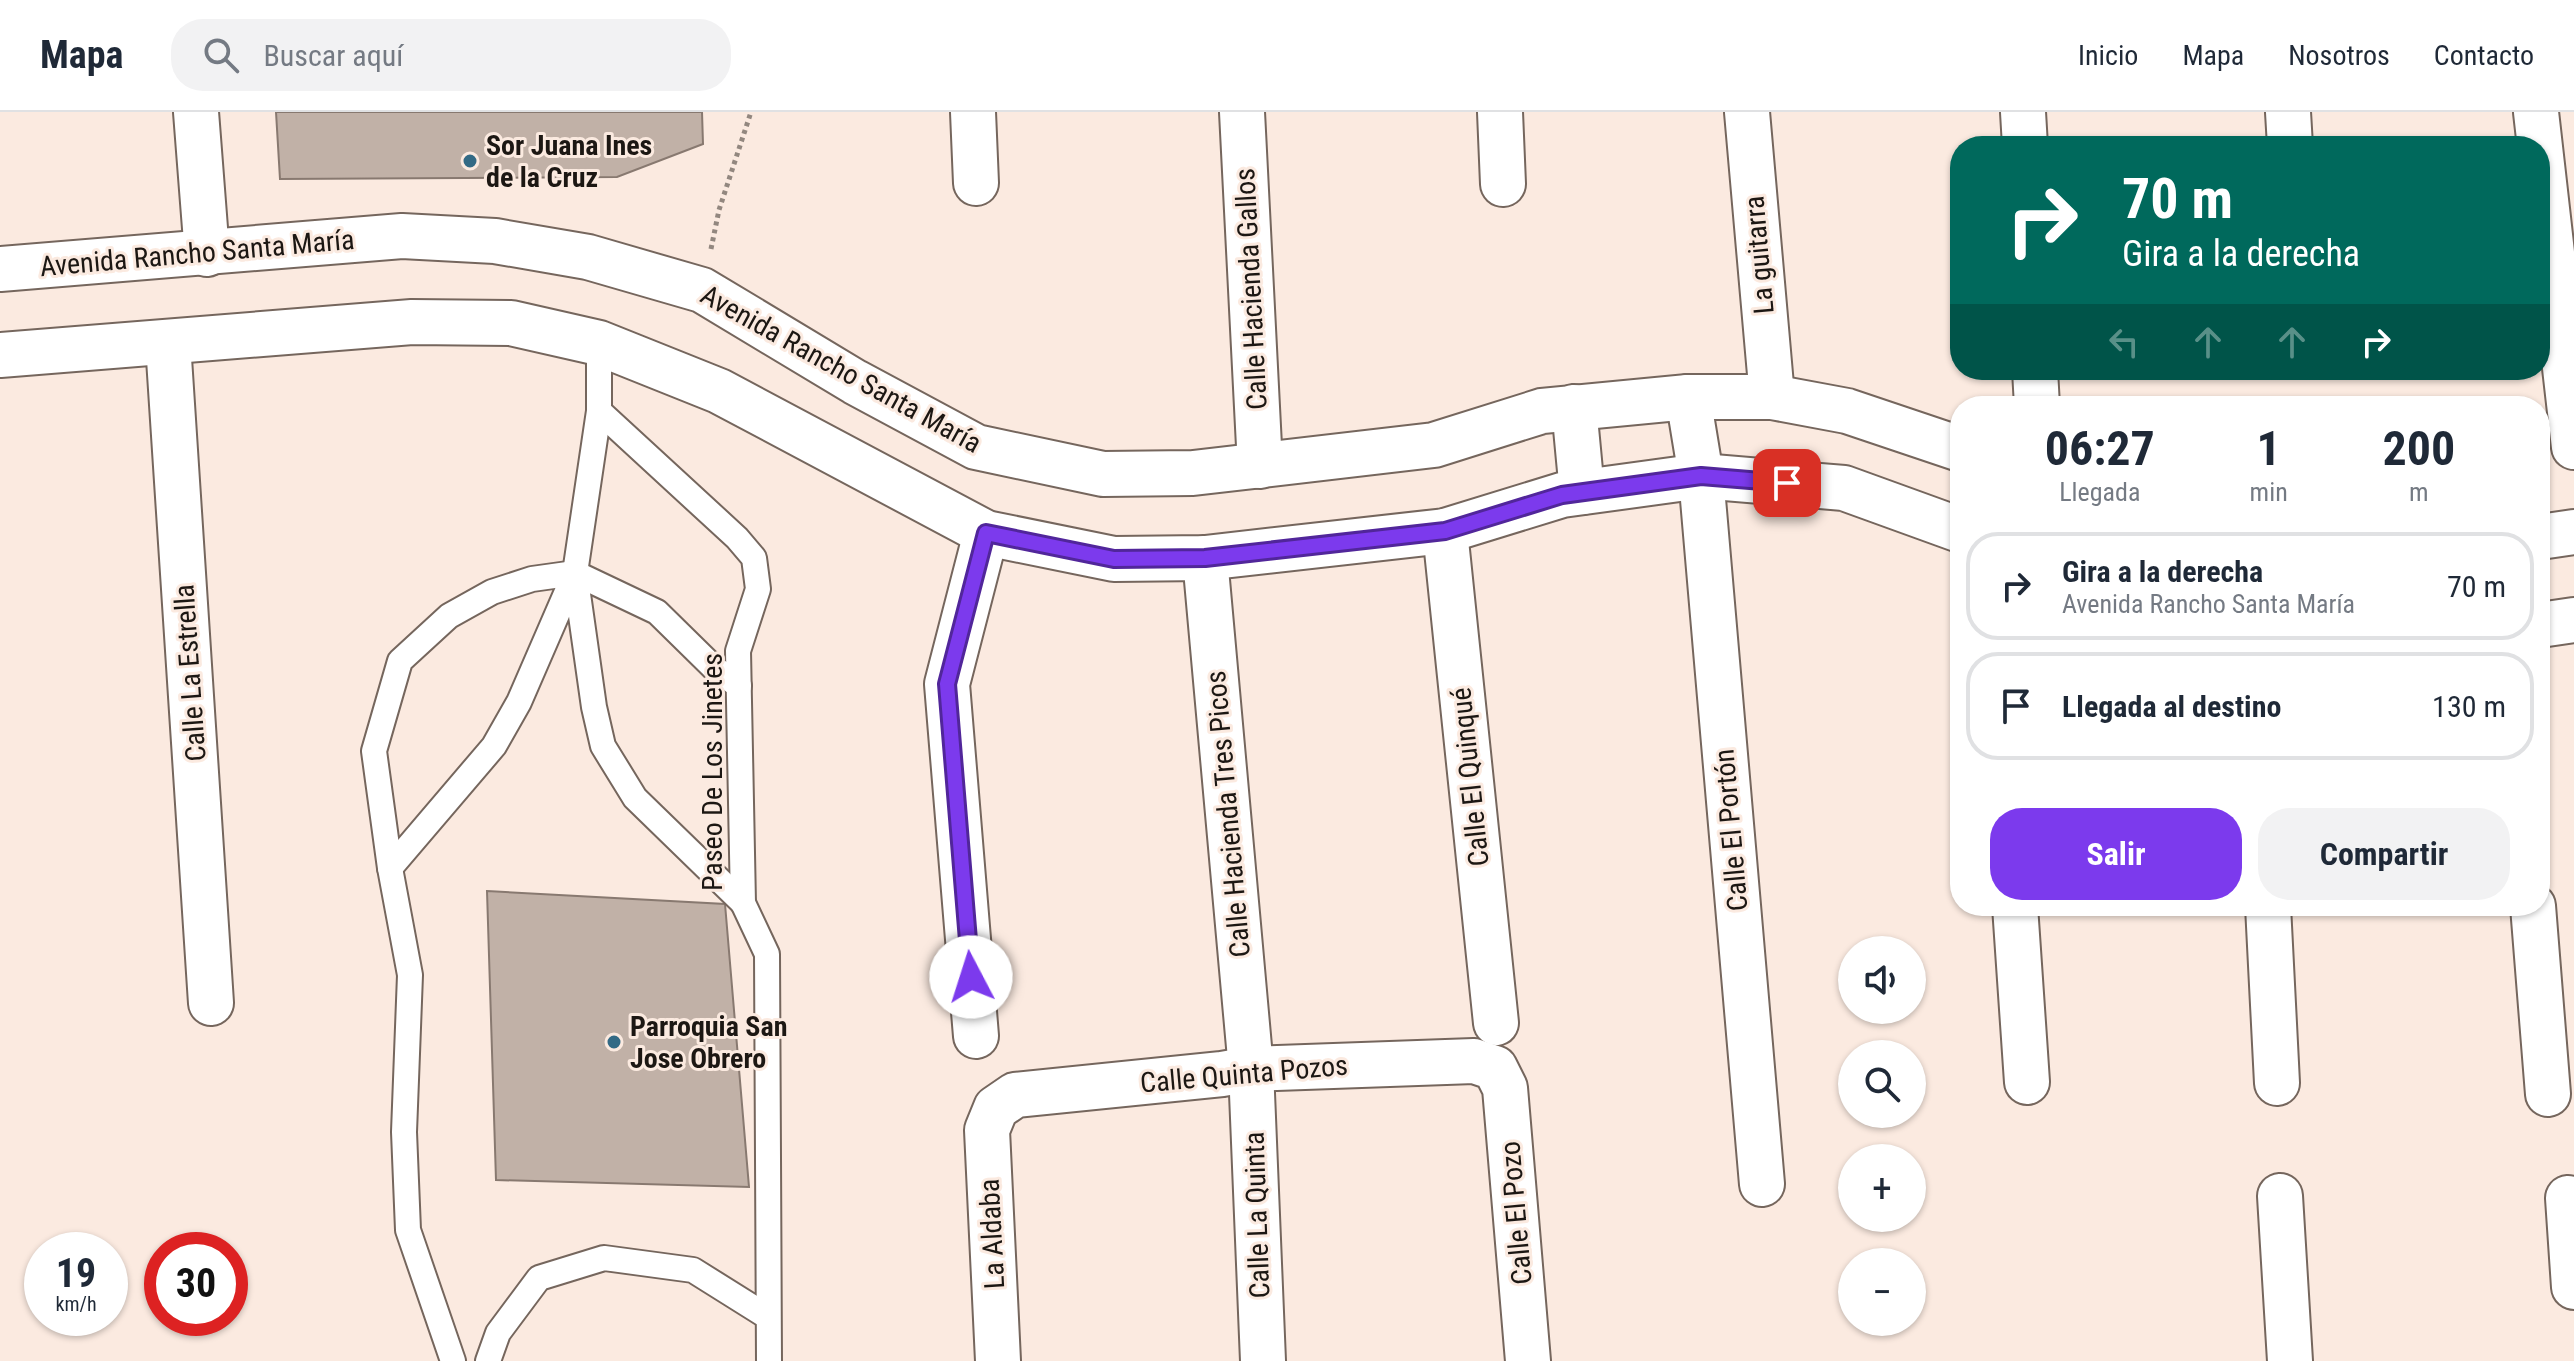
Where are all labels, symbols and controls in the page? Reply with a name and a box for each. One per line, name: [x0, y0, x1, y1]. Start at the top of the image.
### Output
search box: [171, 19, 731, 91]
text: Mapa: [40, 33, 123, 77]
icon: search: [199, 33, 243, 77]
text: Buscar aquí: [263, 38, 403, 73]
text: Inicio: [2078, 39, 2138, 72]
text: Mapa: [2182, 39, 2244, 72]
text: Nosotros: [2288, 39, 2390, 72]
text: Contacto: [2434, 39, 2534, 72]
place label: Sor Juana Ines de la Cruz: [486, 129, 652, 194]
marker: Sor Juana Ines de la Cruz: [461, 152, 479, 170]
text: 70 m: [2122, 166, 2233, 232]
street label: Calle Hacienda Gallos: [1228, 167, 1274, 411]
icon: right: [1990, 168, 2094, 272]
street label: La guitarra: [1737, 195, 1781, 315]
street label: Avenida Rancho Santa María: [38, 223, 356, 283]
text: Gira a la derecha: [2122, 233, 2360, 275]
street label: Avenida Rancho Santa María: [695, 278, 987, 460]
icon: left: [2102, 320, 2146, 364]
icon: ahead: [2186, 320, 2230, 364]
icon: ahead: [2270, 320, 2314, 364]
icon: right: [2354, 320, 2398, 364]
text: 06:27: [2045, 420, 2155, 477]
text: 1: [2257, 420, 2281, 477]
text: 200: [2382, 420, 2455, 477]
pin: [1753, 449, 1821, 517]
icon: arrive: [1765, 461, 1809, 505]
text: Llegada: [2059, 477, 2140, 507]
text: min: [2250, 477, 2288, 507]
text: m: [2409, 477, 2429, 507]
text: Gira a la derecha: [2062, 554, 2263, 589]
icon: right: [1994, 564, 2038, 608]
text: 70 m: [2447, 569, 2506, 604]
street label: Calle La Estrella: [167, 583, 213, 763]
text: Avenida Rancho Santa María: [2062, 589, 2355, 619]
street label: Paseo De Los Jinetes: [696, 653, 729, 891]
street label: Calle Hacienda Tres Picos: [1199, 669, 1257, 959]
icon: arrive: [1994, 684, 2038, 728]
street label: Calle El Quinqué: [1444, 686, 1496, 868]
text: Llegada al destino: [2062, 689, 2281, 724]
text: 130 m: [2432, 689, 2506, 724]
street label: Calle El Portón: [1707, 748, 1755, 912]
button: Salir: [1990, 808, 2242, 900]
button: Compartir: [2258, 808, 2510, 900]
position arrow: [929, 935, 1013, 1019]
map controls: [1838, 936, 1926, 1336]
button: sound: [1838, 936, 1926, 1024]
place label: Parroquia San Jose Obrero: [630, 1010, 787, 1075]
marker: Parroquia San Jose Obrero: [605, 1033, 623, 1051]
button: search: [1838, 1040, 1926, 1128]
street label: Calle Quinta Pozos: [1139, 1048, 1349, 1100]
street label: Calle La Quinta: [1238, 1131, 1276, 1299]
street label: Calle El Pozo: [1493, 1140, 1539, 1286]
button: +: [1838, 1144, 1926, 1232]
street label: La Aldaba: [973, 1178, 1011, 1290]
speed limit sign: 30: [144, 1232, 248, 1336]
button: −: [1838, 1248, 1926, 1336]
text: 19: [56, 1250, 96, 1297]
text: km/h: [55, 1292, 97, 1316]

